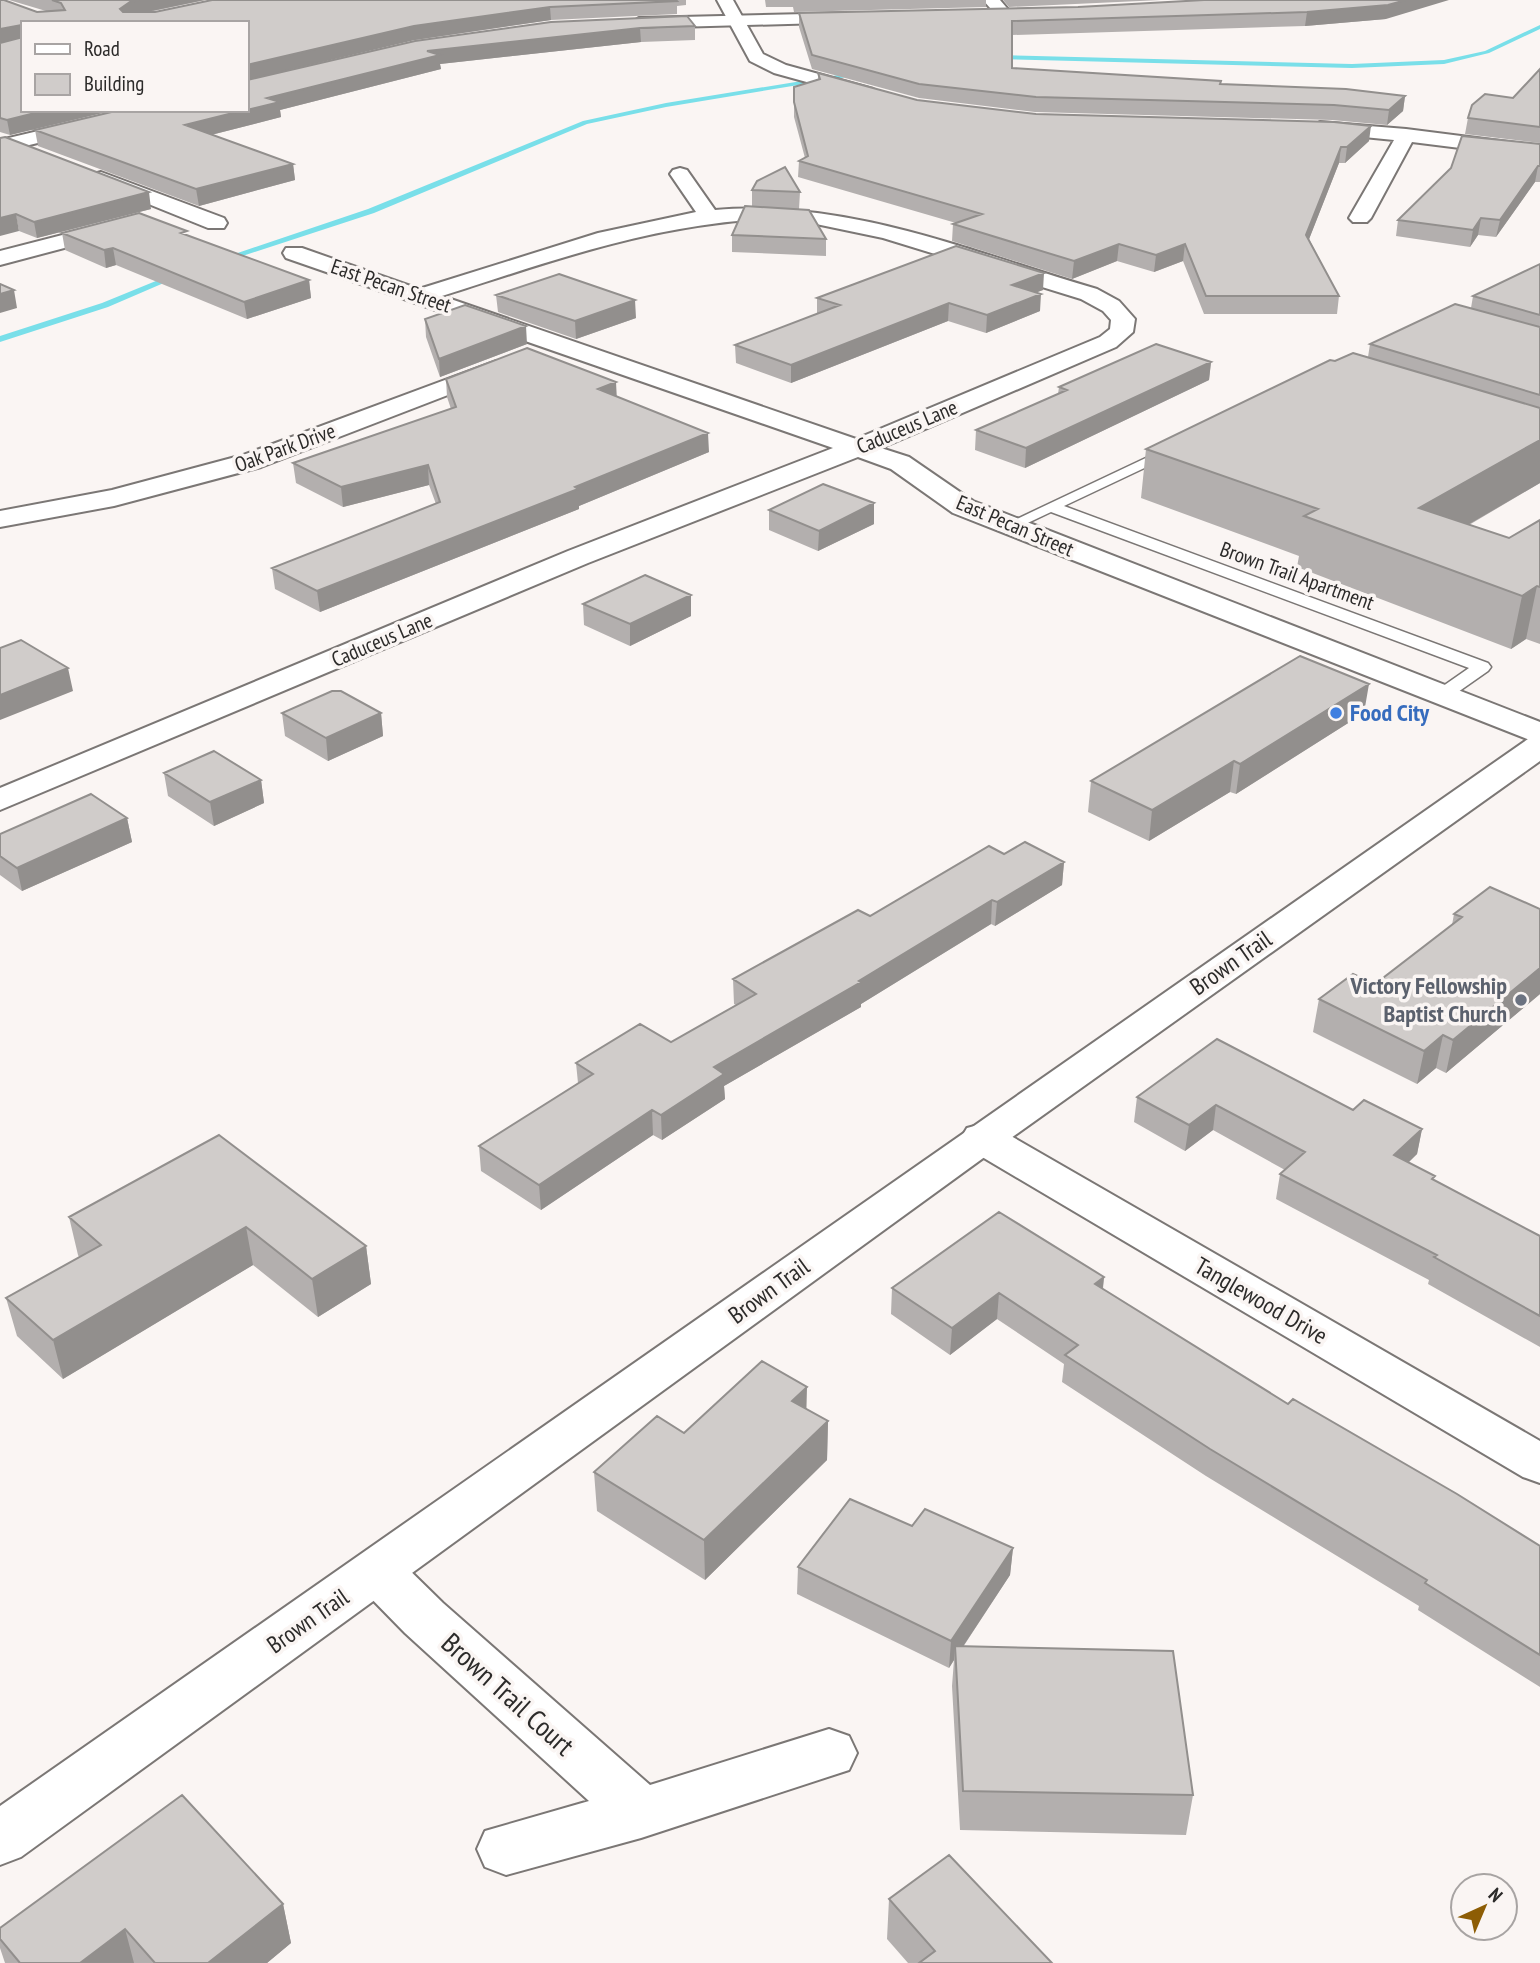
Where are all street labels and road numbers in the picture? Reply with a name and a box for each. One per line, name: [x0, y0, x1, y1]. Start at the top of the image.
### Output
street label: East Pecan Street: [328, 252, 455, 319]
street label: Caduceus Lane: [852, 393, 961, 460]
street label: Oak Park Drive: [231, 417, 339, 478]
street label: East Pecan Street: [952, 489, 1078, 562]
street label: Brown Trail Apartment: [1216, 535, 1378, 616]
street label: Caduceus Lane: [327, 606, 436, 673]
street label: Brown Trail: [1184, 923, 1278, 1002]
street label: Tanglewood Drive: [1189, 1250, 1333, 1351]
street label: Brown Trail: [722, 1251, 816, 1330]
street label: Brown Trail: [261, 1581, 355, 1660]
street label: Brown Trail Court: [434, 1624, 583, 1763]

